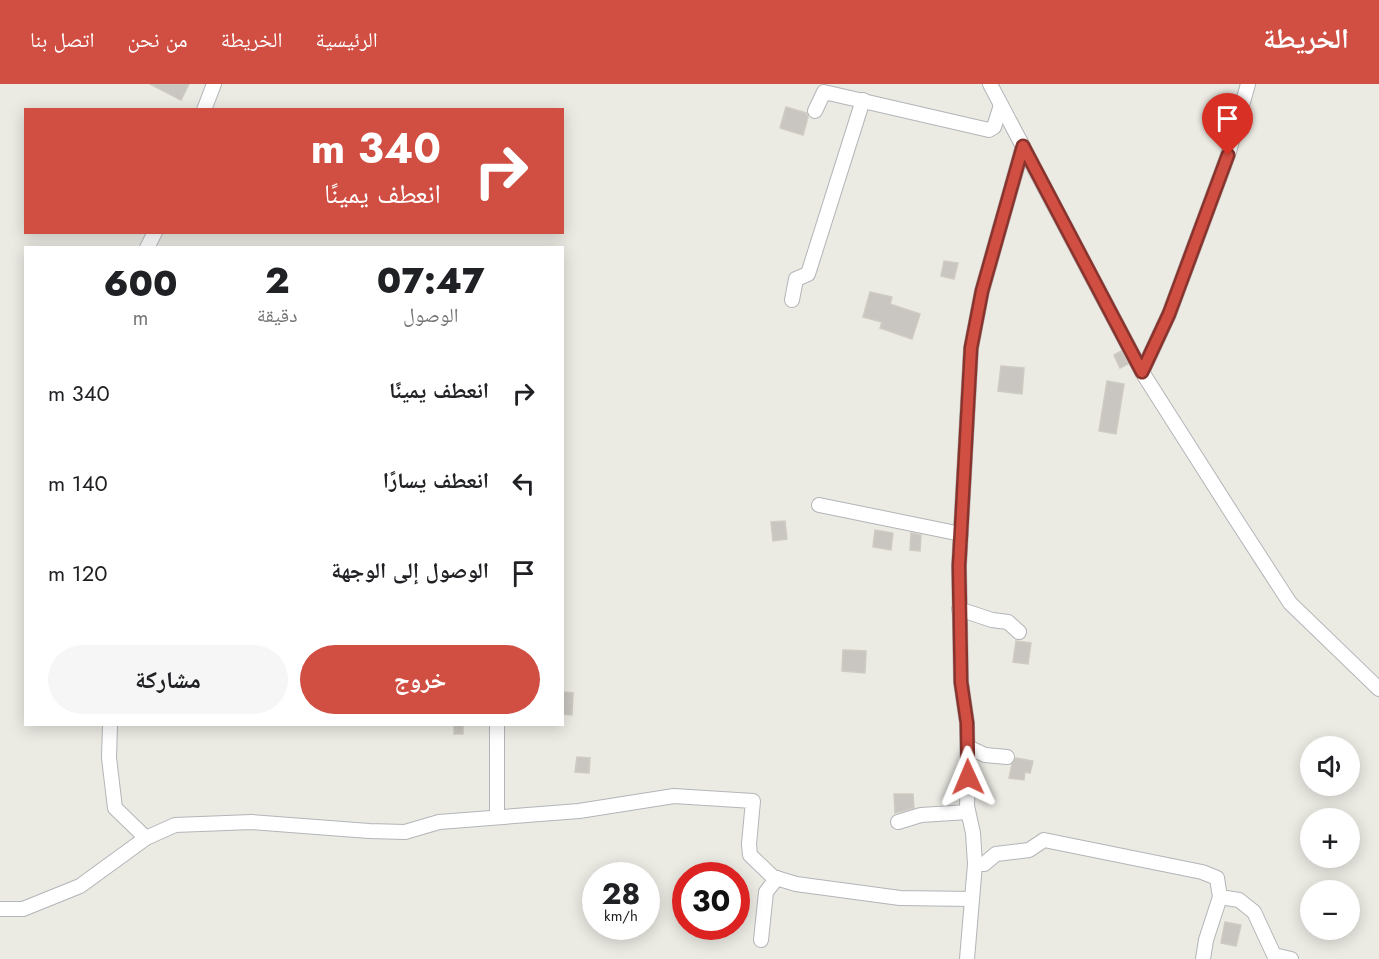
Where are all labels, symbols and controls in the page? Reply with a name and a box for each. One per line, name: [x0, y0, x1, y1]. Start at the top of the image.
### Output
text: الخريطة: [1263, 18, 1349, 59]
text: اتصل بنا: [30, 25, 94, 55]
text: من نحن: [127, 25, 188, 55]
text: الخريطة: [221, 25, 283, 55]
text: الرئيسية: [316, 25, 378, 55]
pin: [1202, 93, 1253, 155]
icon: arrive: [1211, 102, 1244, 135]
text: 340 m: [311, 118, 441, 179]
icon: right: [462, 132, 540, 210]
text: انعطف يمينًا: [324, 174, 441, 213]
text: 2: [265, 254, 289, 306]
text: 07:47: [377, 254, 485, 306]
text: 600: [103, 257, 178, 309]
text: دقيقة: [257, 301, 298, 330]
text: الوصول: [403, 301, 458, 330]
text: m: [133, 304, 148, 333]
text: انعطف يمينًا: [389, 374, 489, 406]
text: 340 m: [48, 377, 110, 409]
icon: right: [507, 377, 540, 410]
text: انعطف يسارًا: [383, 464, 489, 496]
text: 140 m: [48, 467, 108, 499]
icon: left: [507, 467, 540, 500]
text: الوصول إلى الوجهة: [331, 554, 489, 586]
text: 120 m: [48, 557, 107, 589]
icon: arrive: [507, 557, 540, 590]
button: مشاركة: [48, 645, 288, 714]
button: خروج: [300, 645, 540, 714]
map controls: [1300, 736, 1360, 940]
button: sound: [1300, 736, 1360, 796]
position arrow: [936, 745, 1000, 809]
button: +: [1300, 808, 1360, 868]
speed limit sign: 30: [672, 862, 750, 940]
text: 28: [602, 872, 640, 915]
button: −: [1300, 880, 1360, 940]
text: km/h: [604, 905, 638, 927]

